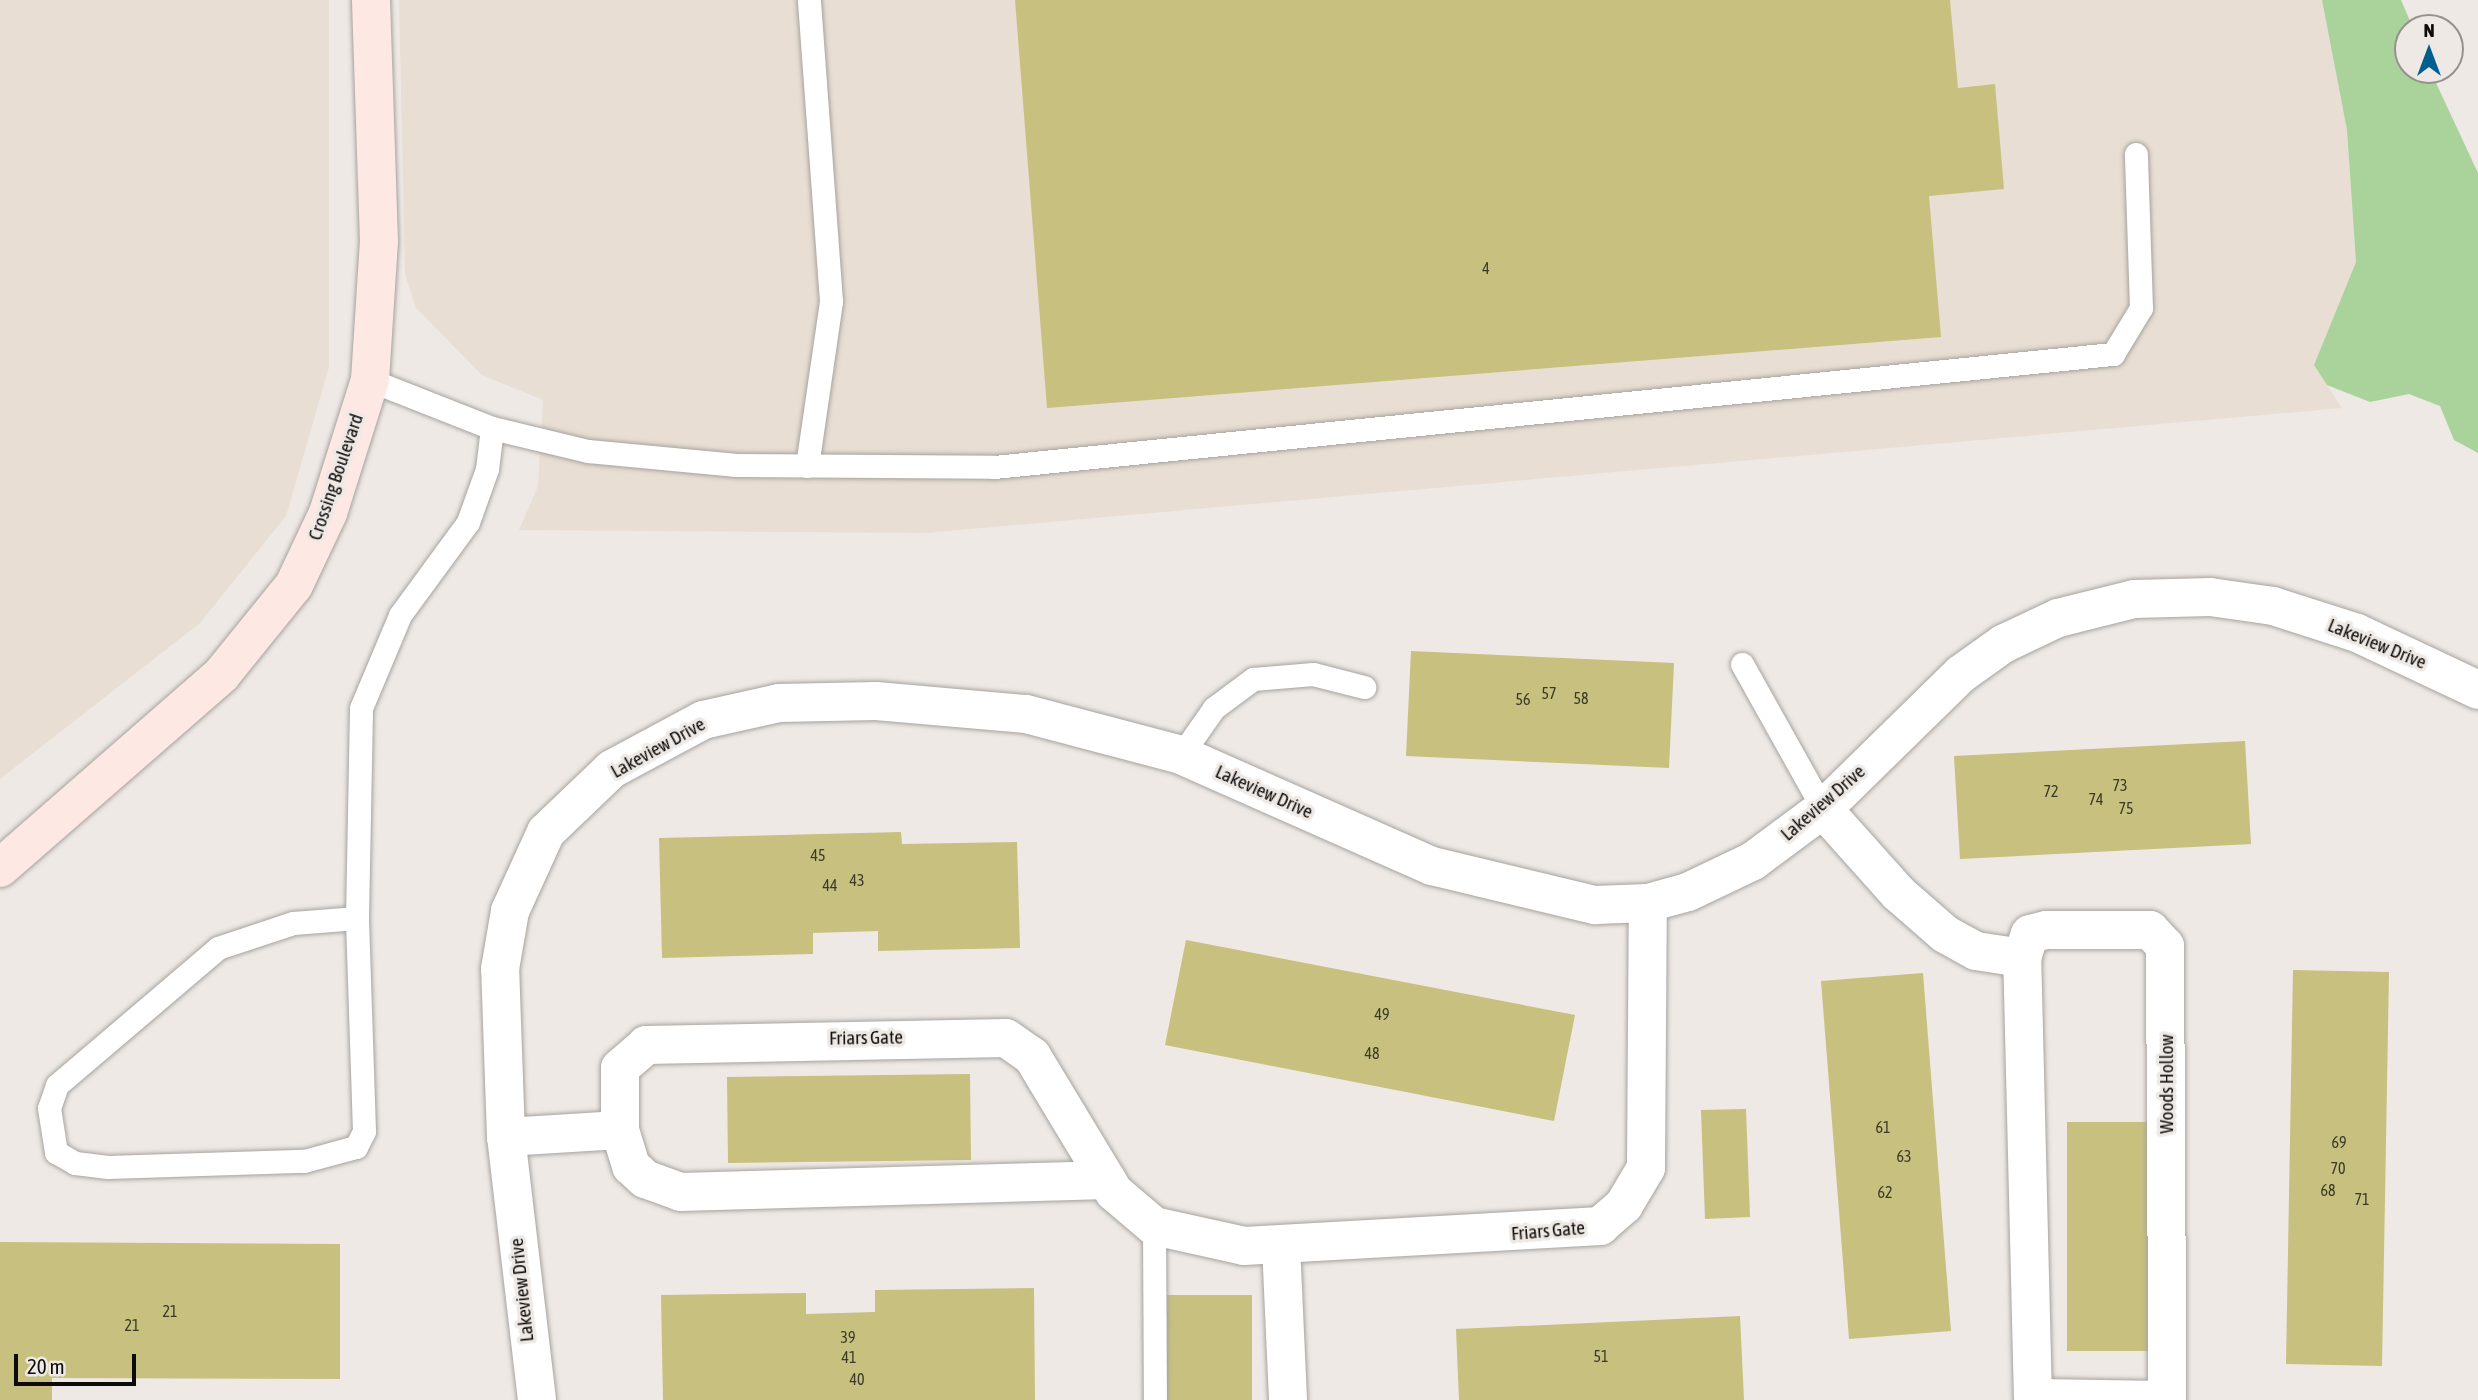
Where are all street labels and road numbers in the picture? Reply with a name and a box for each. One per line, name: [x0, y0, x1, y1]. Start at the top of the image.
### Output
street label: Crossing Boulevard: [304, 411, 368, 543]
street label: Lakeview Drive: [2324, 614, 2430, 674]
street label: Lakeview Drive: [607, 713, 709, 783]
street label: Lakeview Drive: [1212, 760, 1316, 824]
street label: Lakeview Drive: [1776, 760, 1870, 846]
street label: Friars Gate: [829, 1026, 903, 1050]
street label: Woods Hollow: [2156, 1034, 2178, 1134]
street label: Friars Gate: [1510, 1216, 1586, 1246]
street label: Lakeview Drive: [505, 1237, 539, 1343]

